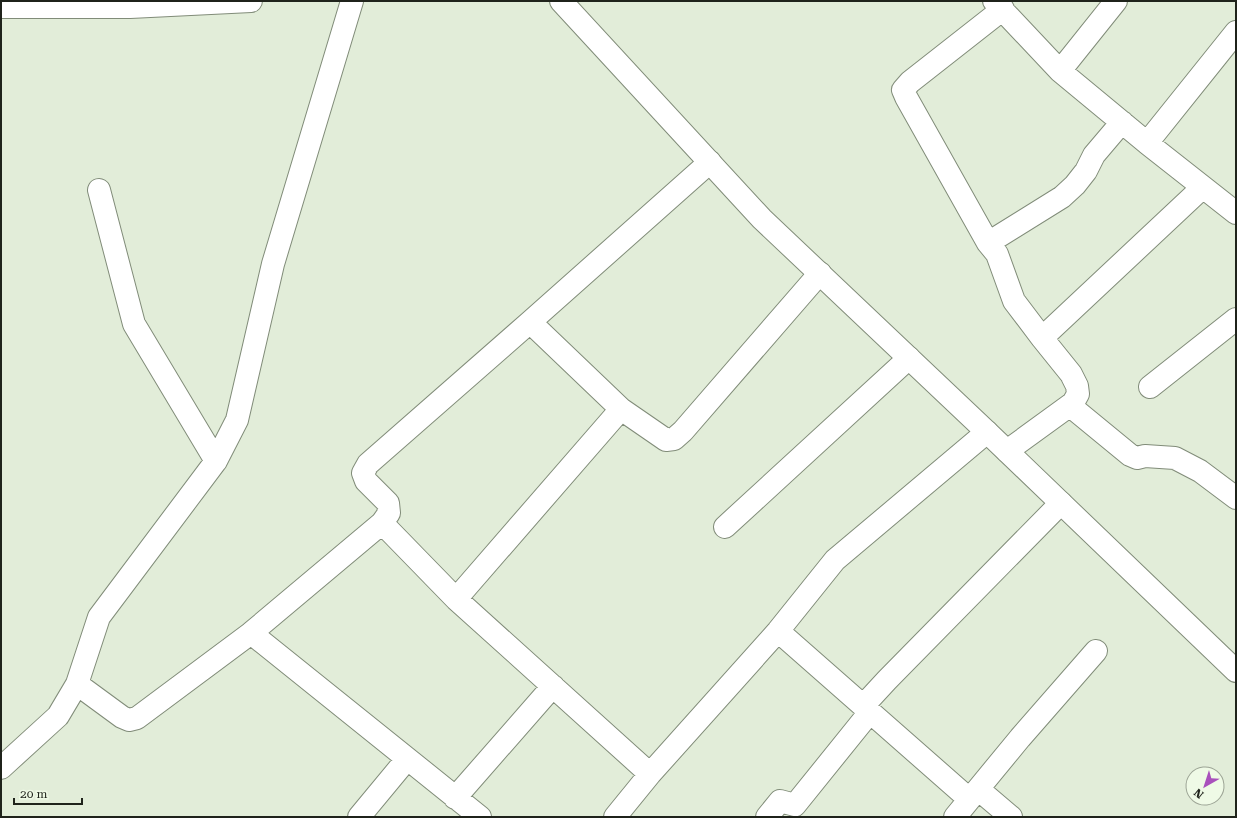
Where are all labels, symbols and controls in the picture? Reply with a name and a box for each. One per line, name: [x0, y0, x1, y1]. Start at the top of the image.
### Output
north arrow: [1185, 766, 1225, 806]
scale bar: [14, 780, 82, 806]
text: N: [1191, 785, 1206, 801]
text: 20 m: [20, 787, 47, 801]

